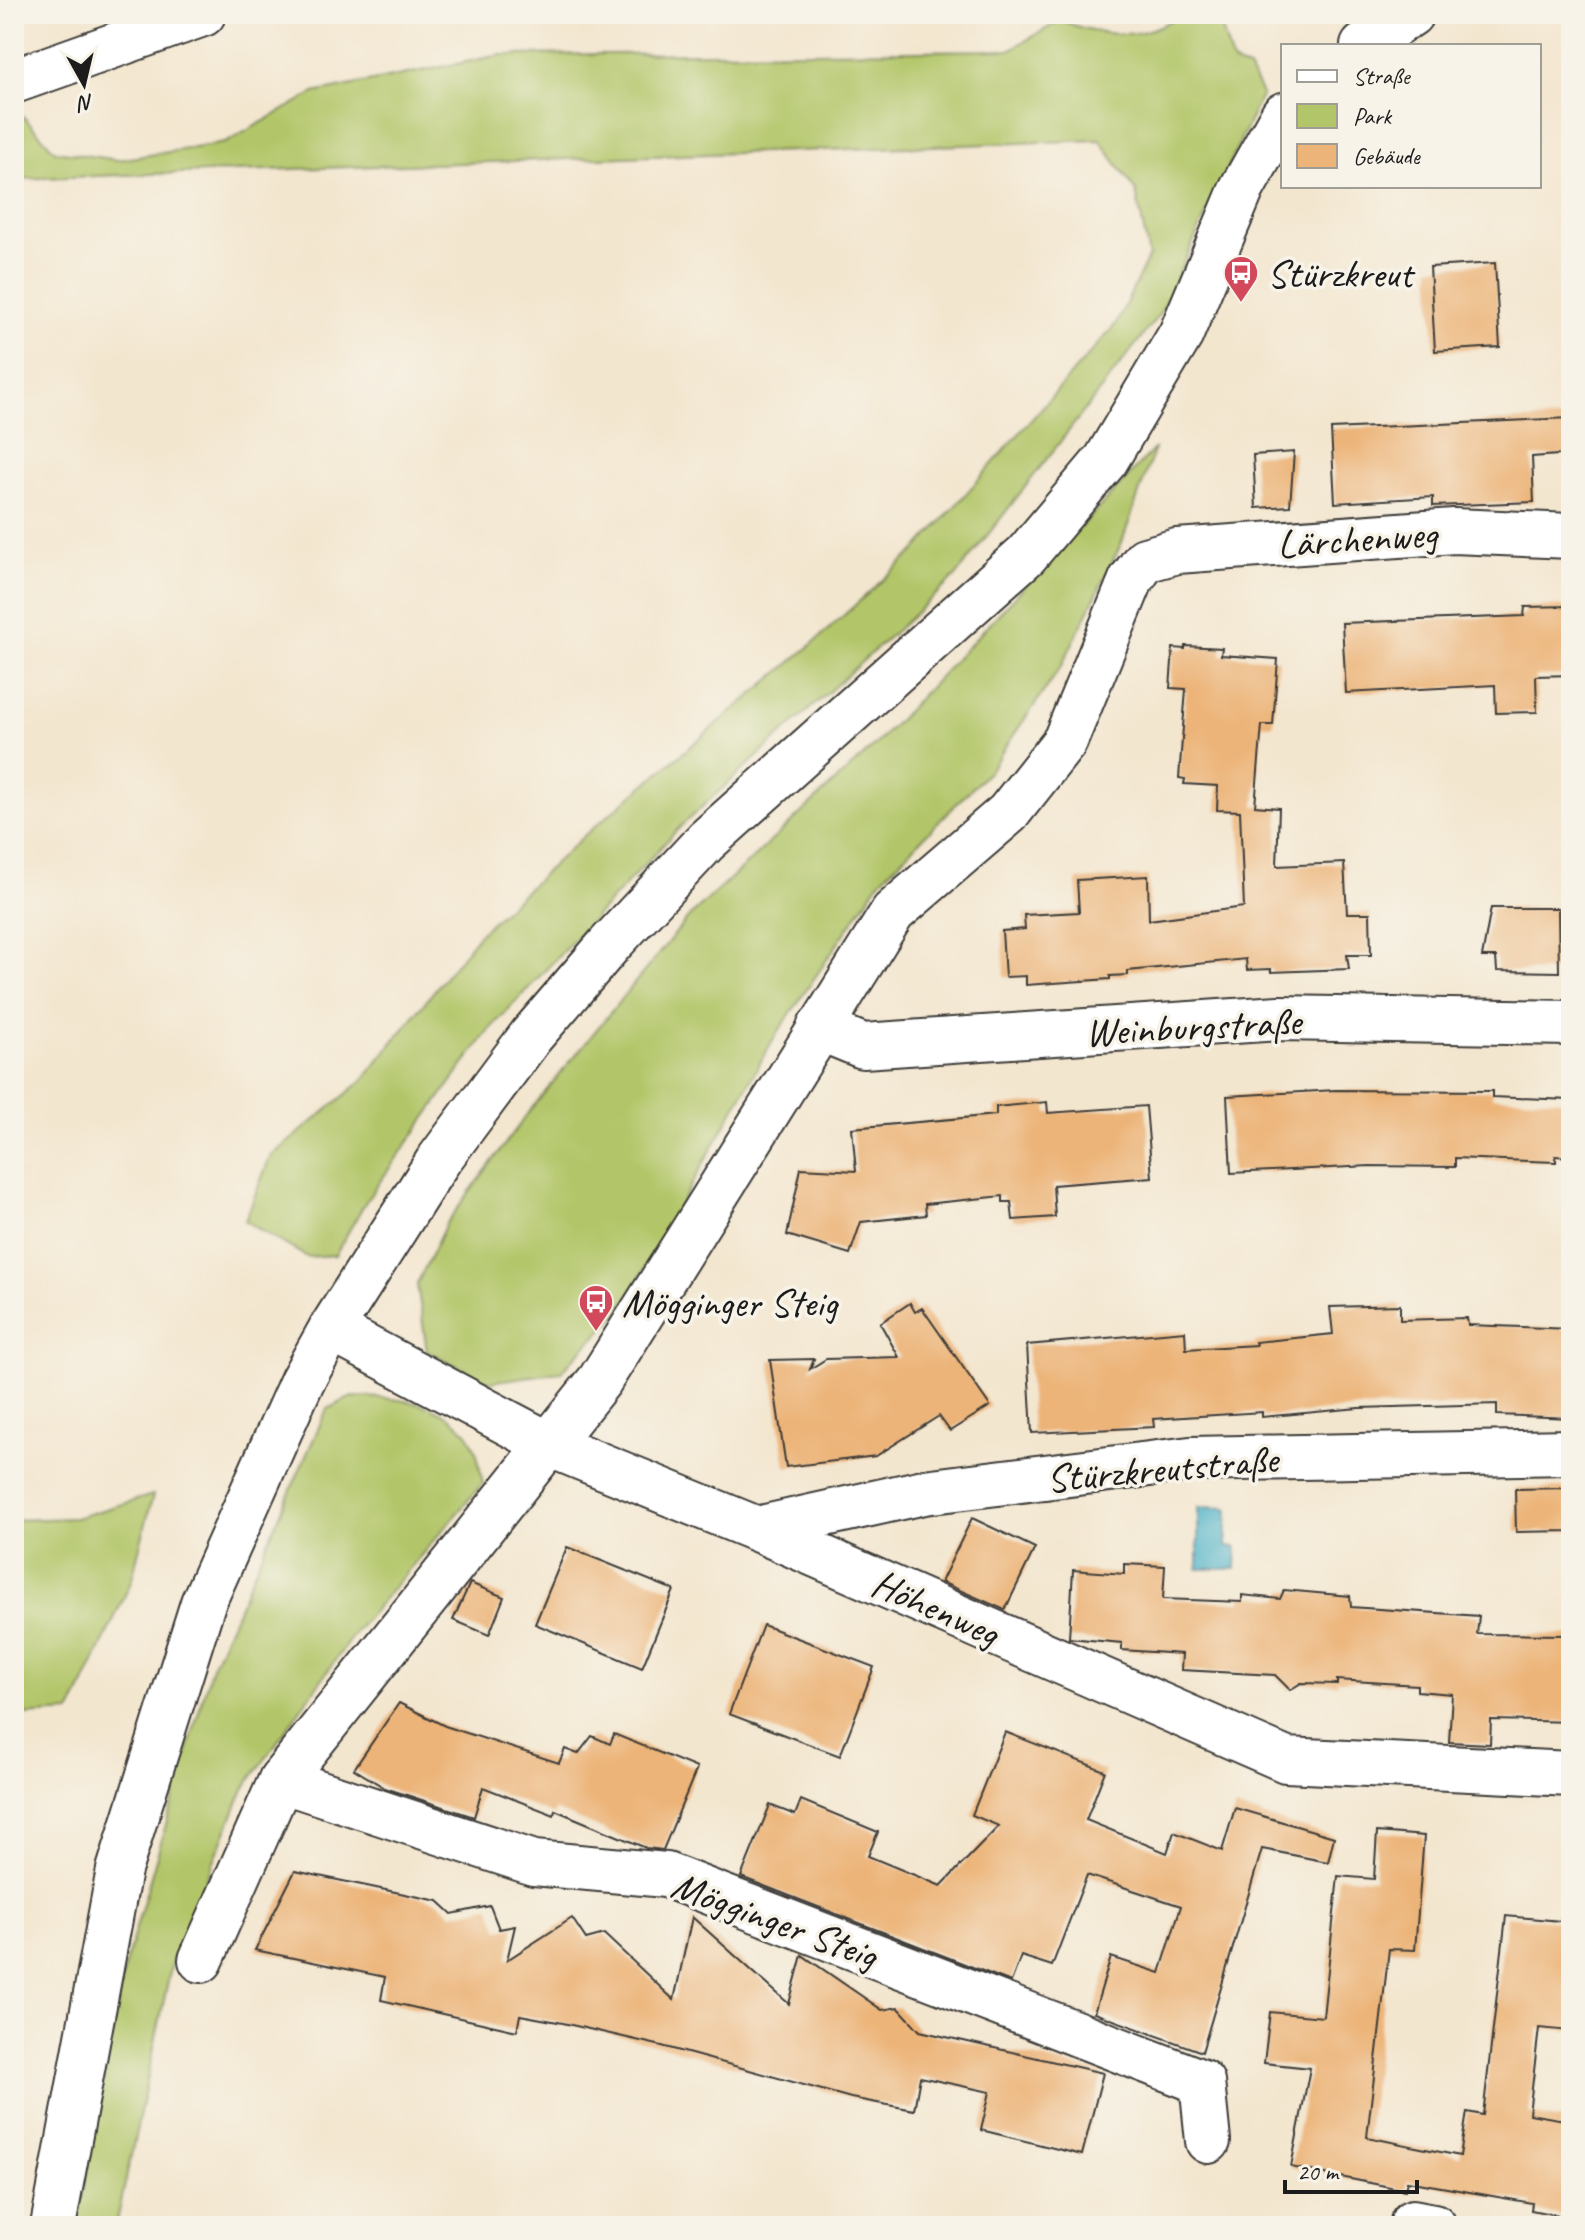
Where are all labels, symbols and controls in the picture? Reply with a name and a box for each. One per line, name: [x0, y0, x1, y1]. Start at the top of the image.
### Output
north arrow: [44, 44, 124, 124]
legend: [1281, 44, 1541, 188]
text: Straße: [1353, 61, 1412, 91]
text: N: [75, 88, 95, 118]
text: Park: [1353, 101, 1393, 131]
text: Gebäude: [1353, 141, 1422, 171]
place label: Stürzkreut: [1267, 249, 1416, 299]
bus stop icon: Stürzkreut: [1222, 254, 1260, 304]
street label: Lärchenweg: [1276, 508, 1441, 570]
street label: Weinburgstraße: [1084, 996, 1305, 1058]
place label: Mögginger Steig: [622, 1278, 839, 1328]
bus stop icon: Mögginger Steig: [577, 1283, 615, 1333]
street label: Stürzkreutstraße: [1044, 1434, 1283, 1504]
street label: Höhenweg: [864, 1558, 1009, 1659]
street label: Mögginger Steig: [665, 1860, 886, 1981]
scale bar: [1285, 2144, 1417, 2194]
text: 20 m: [1297, 2157, 1340, 2187]

